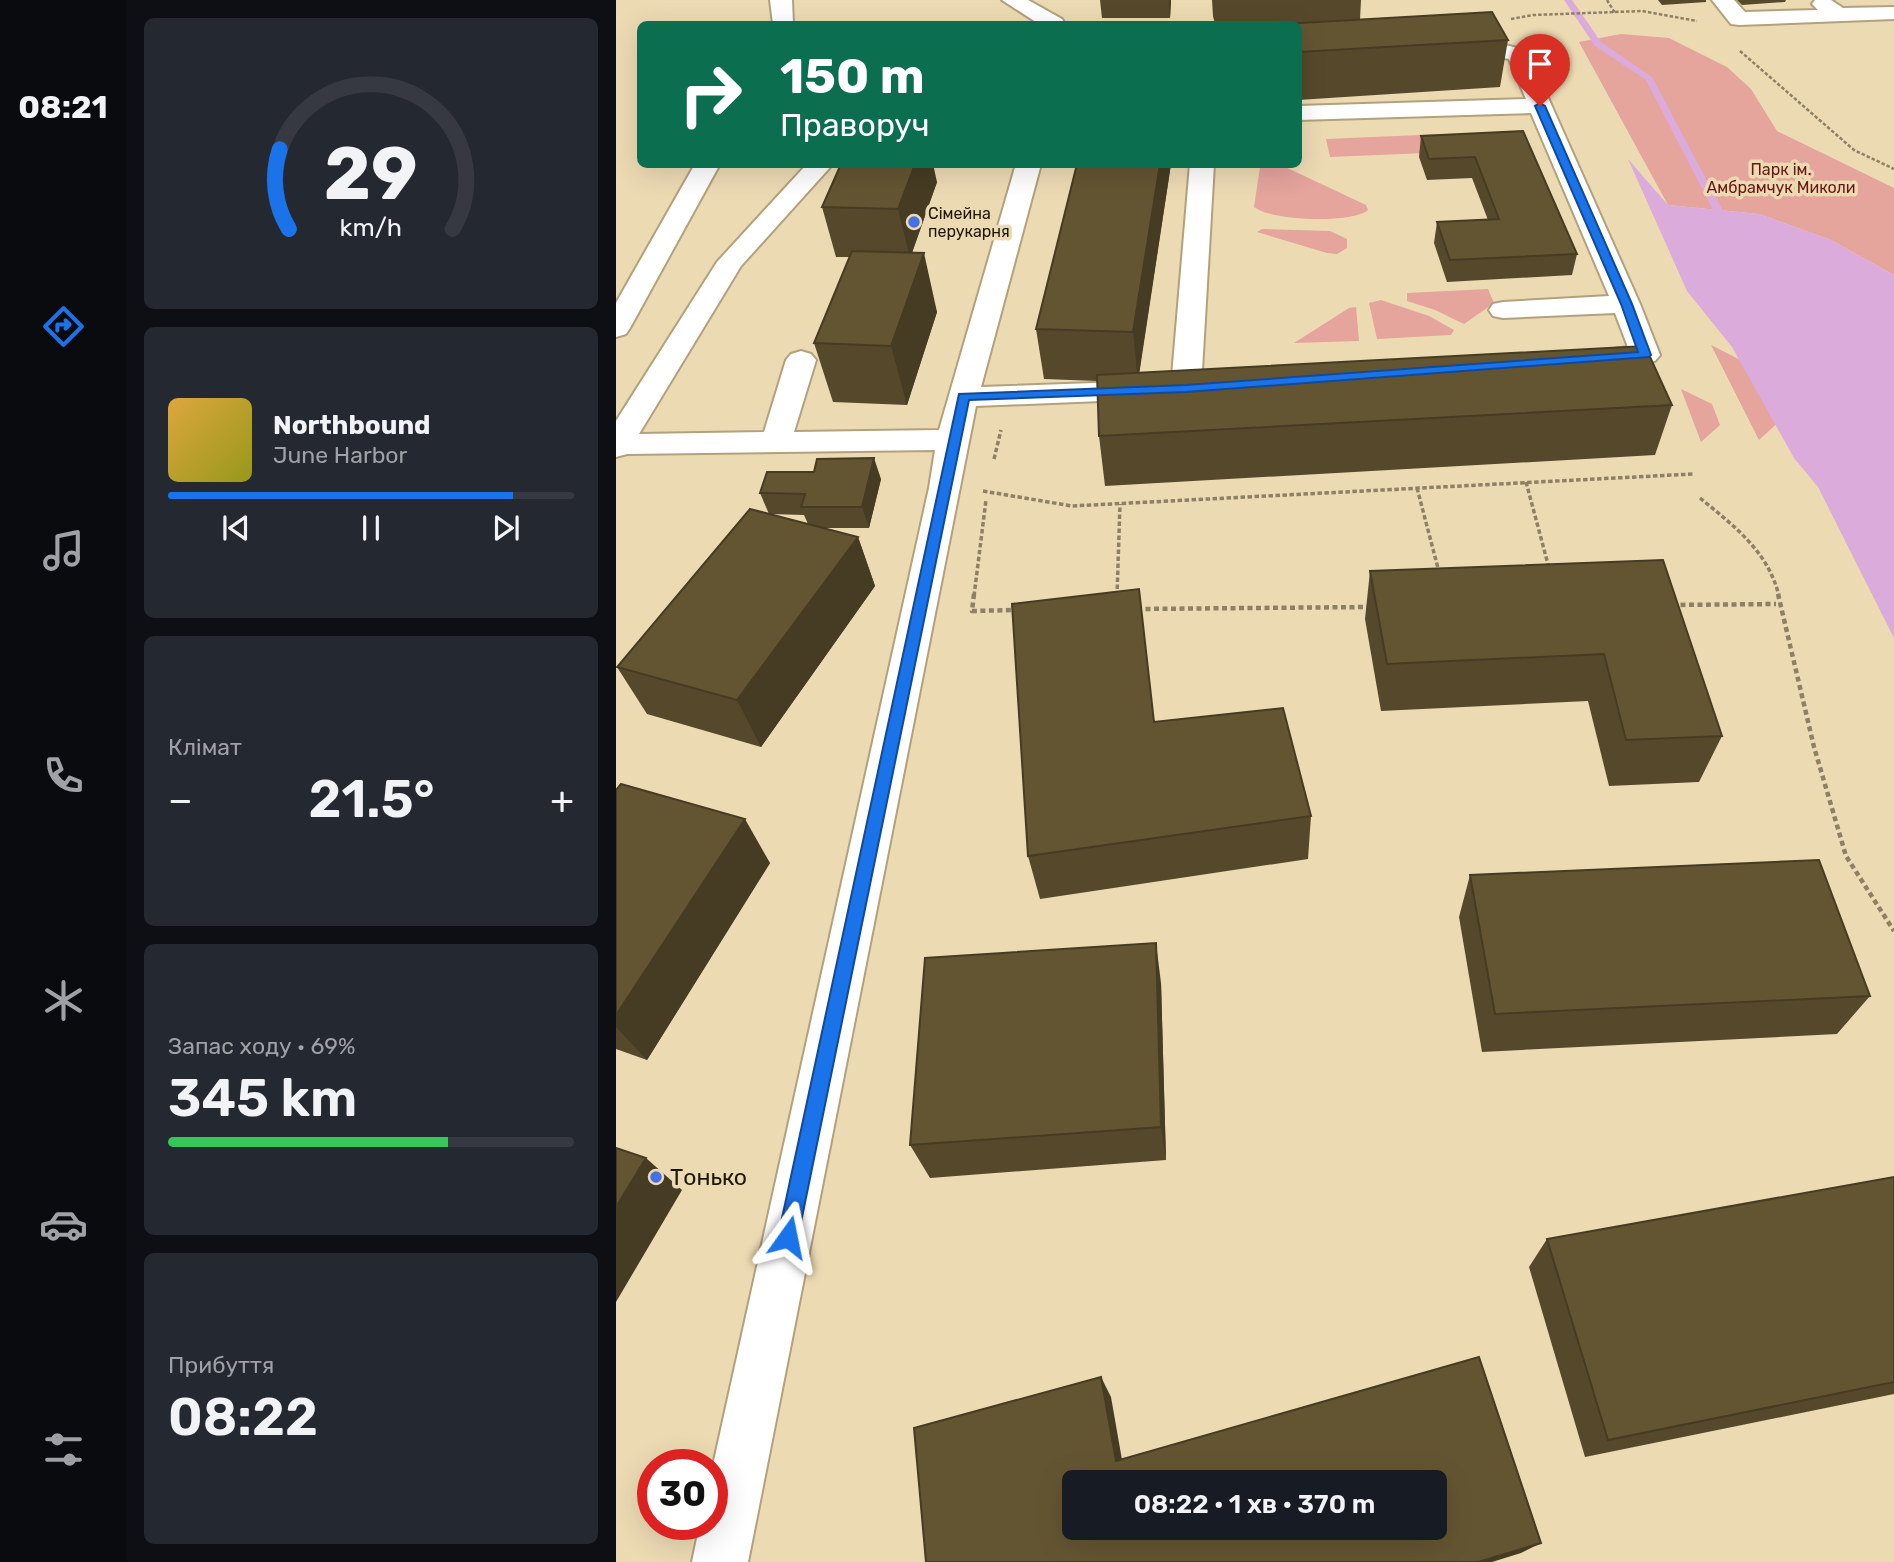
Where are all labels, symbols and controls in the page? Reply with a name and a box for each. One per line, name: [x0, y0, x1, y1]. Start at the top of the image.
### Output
pin: [1510, 34, 1570, 106]
icon: arrive: [1521, 45, 1559, 83]
text: 150 m: [780, 47, 925, 105]
icon: right: [665, 49, 756, 140]
text: 08:21: [18, 88, 108, 126]
text: Праворуч: [780, 106, 929, 144]
text: 29: [324, 132, 418, 218]
park label: Парк ім. Амбрамчук Миколи: [1707, 160, 1855, 197]
place label: Сімейна перукарня: [928, 204, 1010, 241]
text: km/h: [340, 213, 402, 242]
marker: Сімейна перукарня: [906, 214, 922, 230]
icon: directions: [39, 302, 88, 351]
text: Northbound: [273, 410, 431, 441]
text: June Harbor: [273, 441, 407, 469]
icon: previous: [217, 509, 255, 547]
icon: pause: [352, 509, 390, 547]
icon: next: [487, 509, 525, 547]
icon: music: [39, 526, 88, 575]
text: Клімат: [168, 733, 242, 761]
icon: phone: [39, 751, 88, 800]
text: 21.5°: [308, 768, 435, 830]
text: −: [168, 777, 193, 823]
text: +: [550, 777, 574, 823]
icon: climate: [39, 976, 88, 1025]
text: Запас ходу · 69%: [168, 1032, 356, 1060]
text: 345 km: [168, 1067, 357, 1129]
place label: Тонько: [670, 1163, 747, 1191]
marker: Тонько: [648, 1169, 664, 1185]
icon: car: [39, 1200, 88, 1249]
position arrow: [751, 1200, 825, 1274]
text: Прибуття: [168, 1351, 274, 1379]
text: 08:22: [168, 1386, 318, 1448]
icon: filters: [39, 1425, 88, 1474]
speed limit sign: 30: [637, 1449, 728, 1540]
text: 08:22 · 1 хв · 370 m: [1134, 1489, 1375, 1520]

